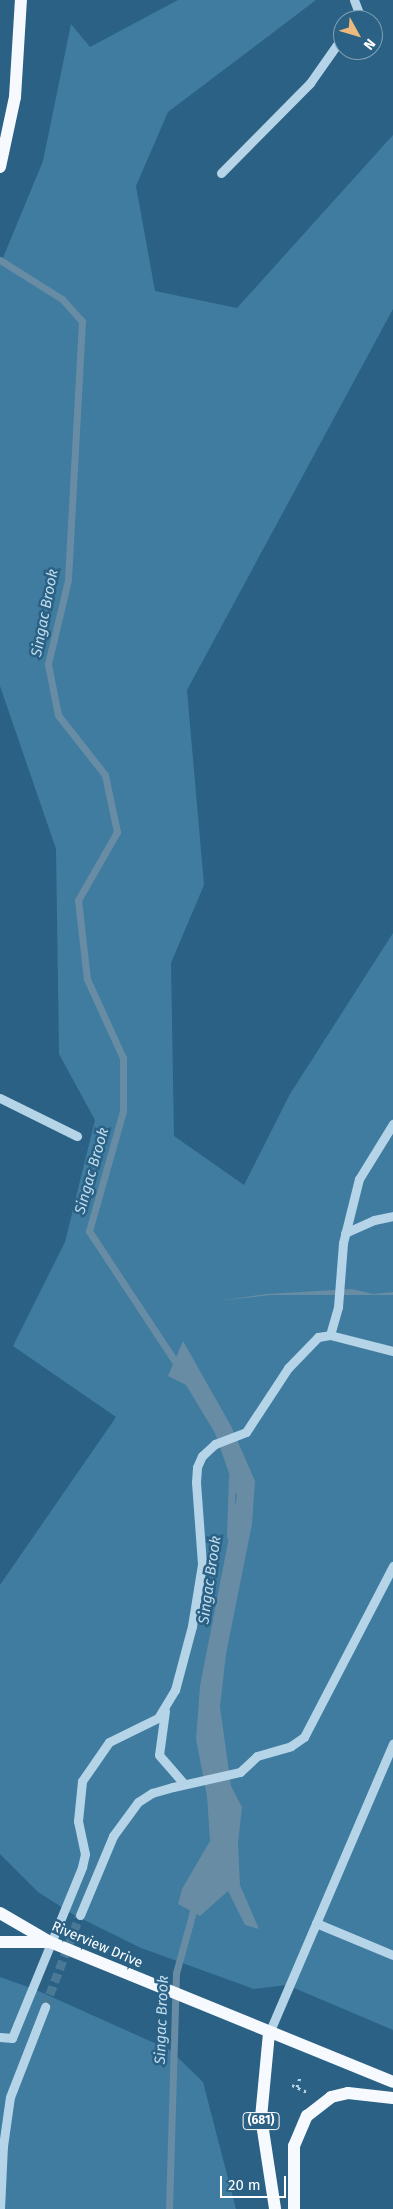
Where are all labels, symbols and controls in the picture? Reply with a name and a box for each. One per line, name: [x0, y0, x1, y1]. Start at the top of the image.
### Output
north arrow: [333, 10, 383, 60]
text: N: [360, 35, 379, 53]
water label: Singac Brook: [28, 568, 62, 658]
water label: Singac Brook: [71, 1126, 113, 1216]
water label: Singac Brook: [195, 1535, 225, 1625]
street label: Riverview Drive: [49, 1918, 145, 1972]
water label: Singac Brook: [151, 1975, 173, 2065]
road number: (681): [242, 2112, 280, 2130]
scale bar: [223, 2166, 289, 2198]
text: 20 m: [228, 2176, 261, 2194]

